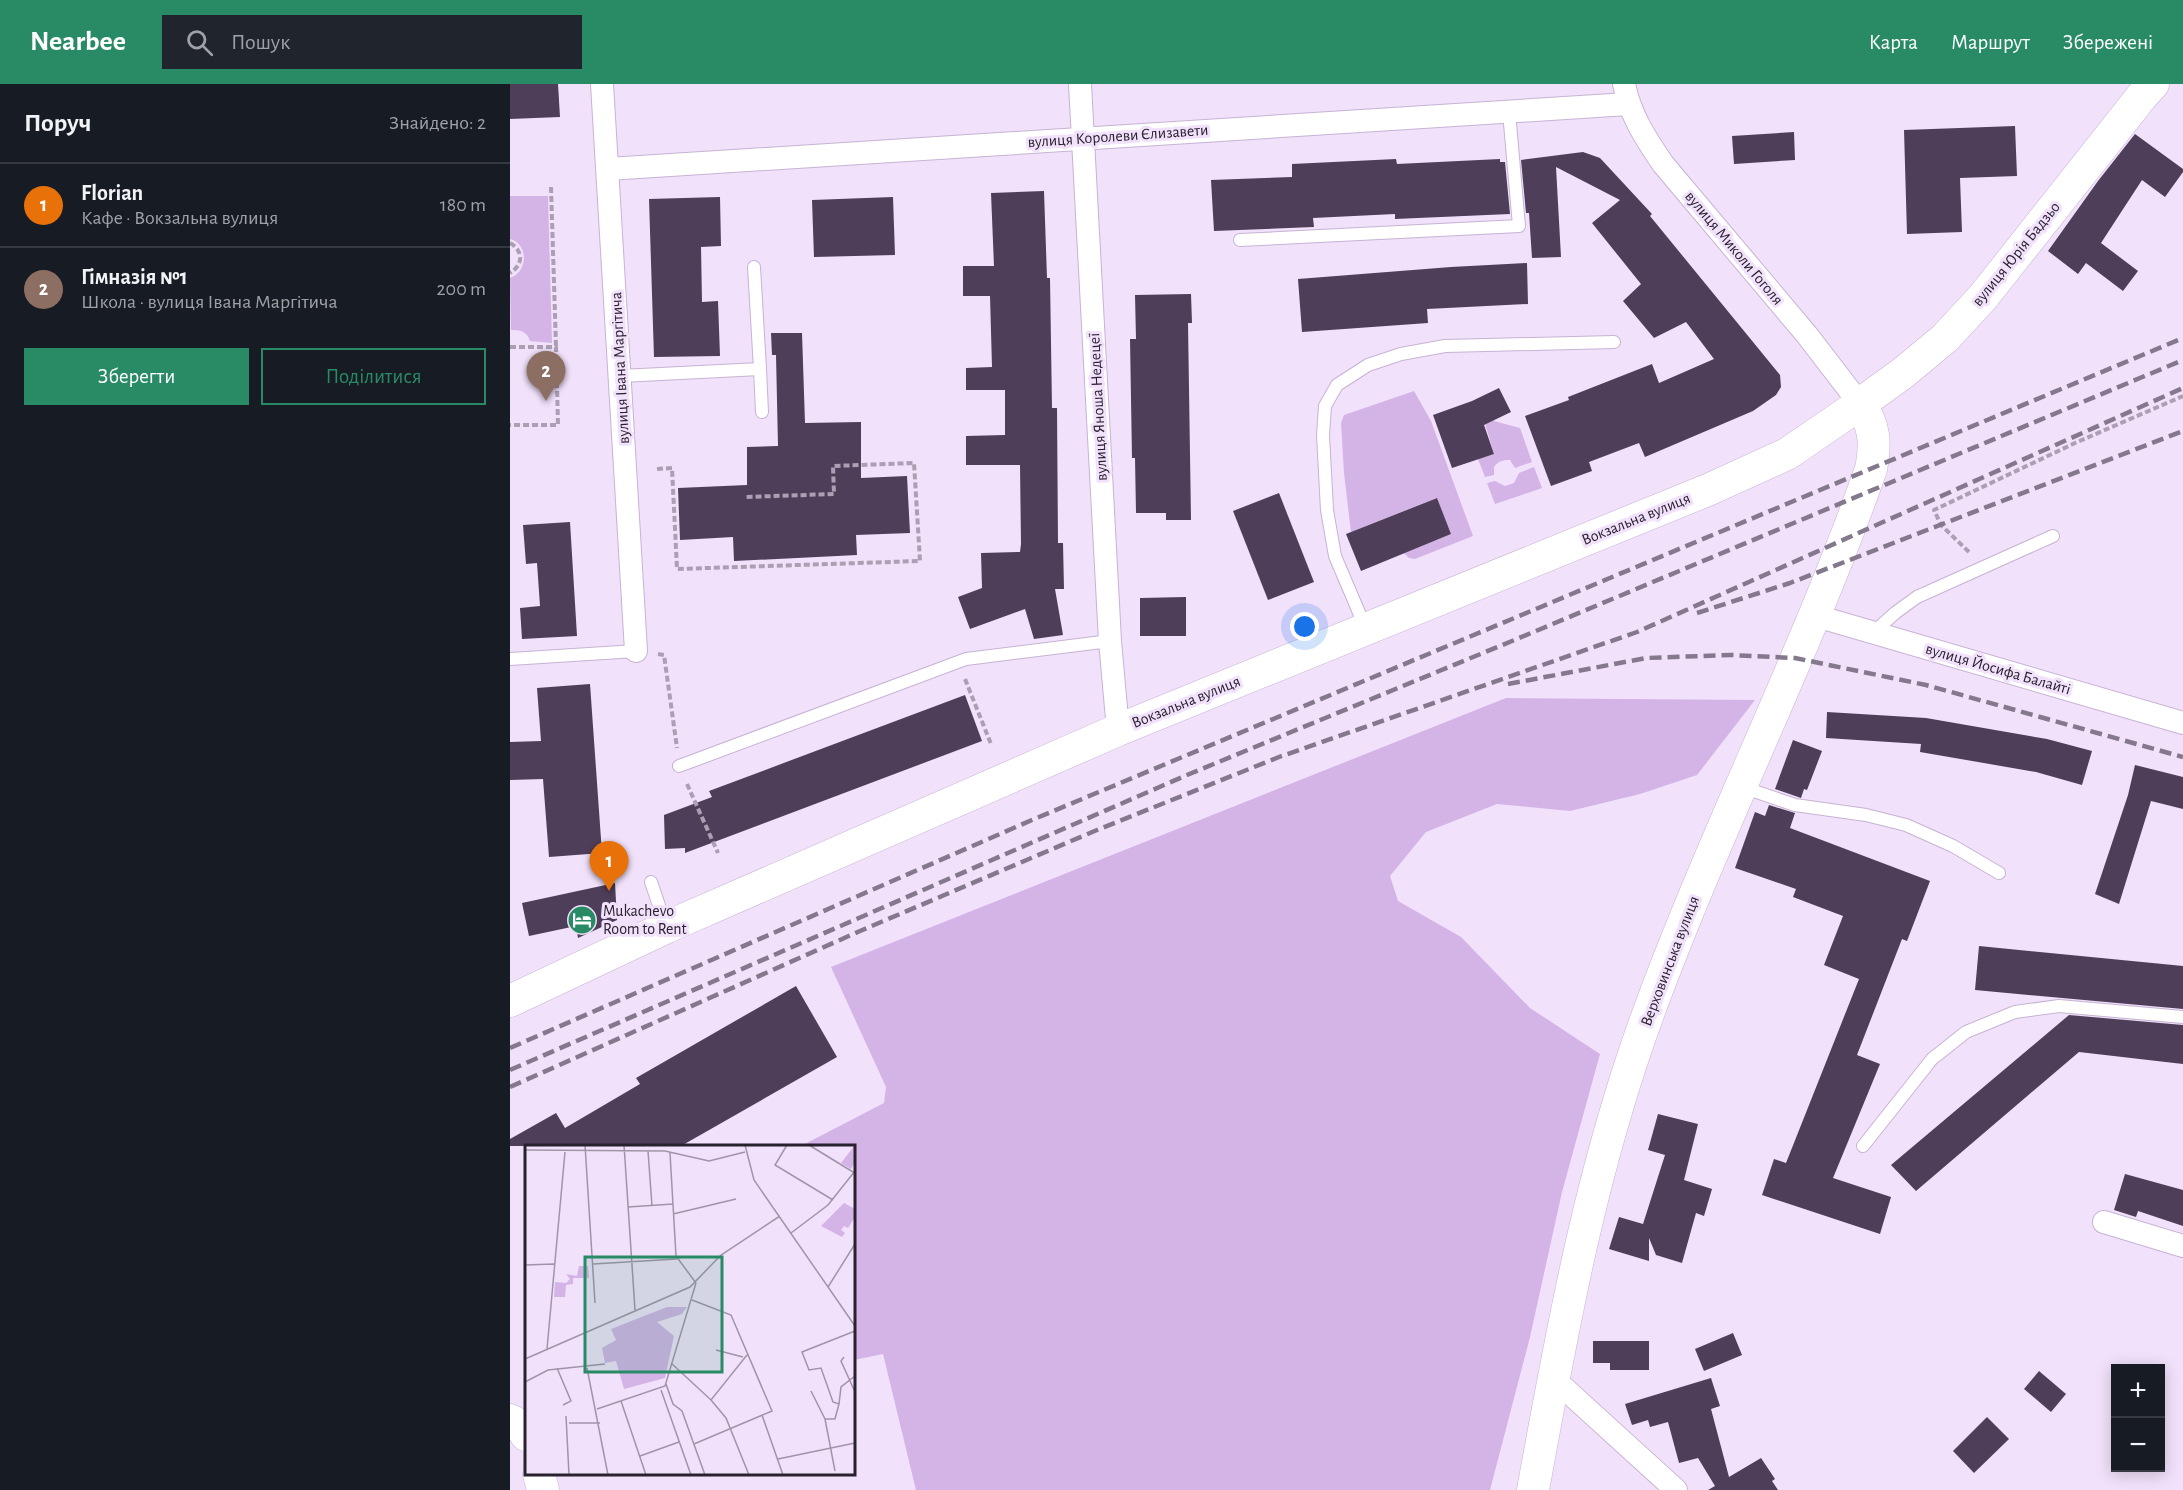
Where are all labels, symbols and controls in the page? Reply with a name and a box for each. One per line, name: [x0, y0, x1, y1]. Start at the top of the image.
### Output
search box: [162, 15, 582, 69]
icon: search: [183, 26, 216, 59]
text: Nearbee: [30, 28, 126, 56]
text: Пошук: [231, 31, 290, 53]
text: Карта: [1869, 32, 1918, 53]
text: Маршрут: [1951, 32, 2030, 53]
text: Збережені: [2063, 32, 2153, 53]
text: Поруч: [24, 110, 91, 136]
text: Знайдено: 2: [389, 113, 486, 133]
street label: вулиця Королеви Єлизавети: [1027, 122, 1209, 151]
text: Florian: [81, 182, 143, 204]
street label: вулиця Миколи Гоголя: [1681, 188, 1786, 309]
text: 1: [40, 195, 47, 215]
text: 180 m: [440, 195, 486, 215]
street label: вулиця Юрія Бадзьо: [1969, 199, 2064, 310]
text: Кафе · Вокзальна вулиця: [81, 208, 278, 228]
text: Гімназія №1: [81, 266, 188, 288]
text: 2: [39, 279, 48, 299]
text: 200 m: [436, 279, 486, 299]
text: Школа · вулиця Івана Маргітича: [81, 292, 338, 312]
street label: вулиця Івана Маргітича: [608, 292, 633, 444]
street label: вулиця Яноша Недецеї: [1086, 332, 1111, 481]
button: Зберегти: [24, 348, 249, 405]
button: Поділитися: [261, 348, 486, 405]
pin: 2: [526, 352, 566, 401]
street label: Вокзальна вулиця: [1579, 490, 1693, 549]
your location: [1290, 612, 1319, 641]
street label: вулиця Йосифа Балайті: [1923, 640, 2073, 698]
street label: Вокзальна вулиця: [1129, 673, 1243, 732]
pin: 1: [590, 842, 628, 891]
street label: Верховинська вулиця: [1638, 894, 1703, 1029]
place label: Mukachevo Room to Rent: [603, 903, 687, 937]
hotel icon: Mukachevo Room to Rent: [566, 904, 598, 936]
inset map: [525, 1145, 855, 1475]
map controls: [2111, 1364, 2165, 1472]
button: +: [2111, 1364, 2165, 1418]
button: −: [2111, 1418, 2165, 1472]

